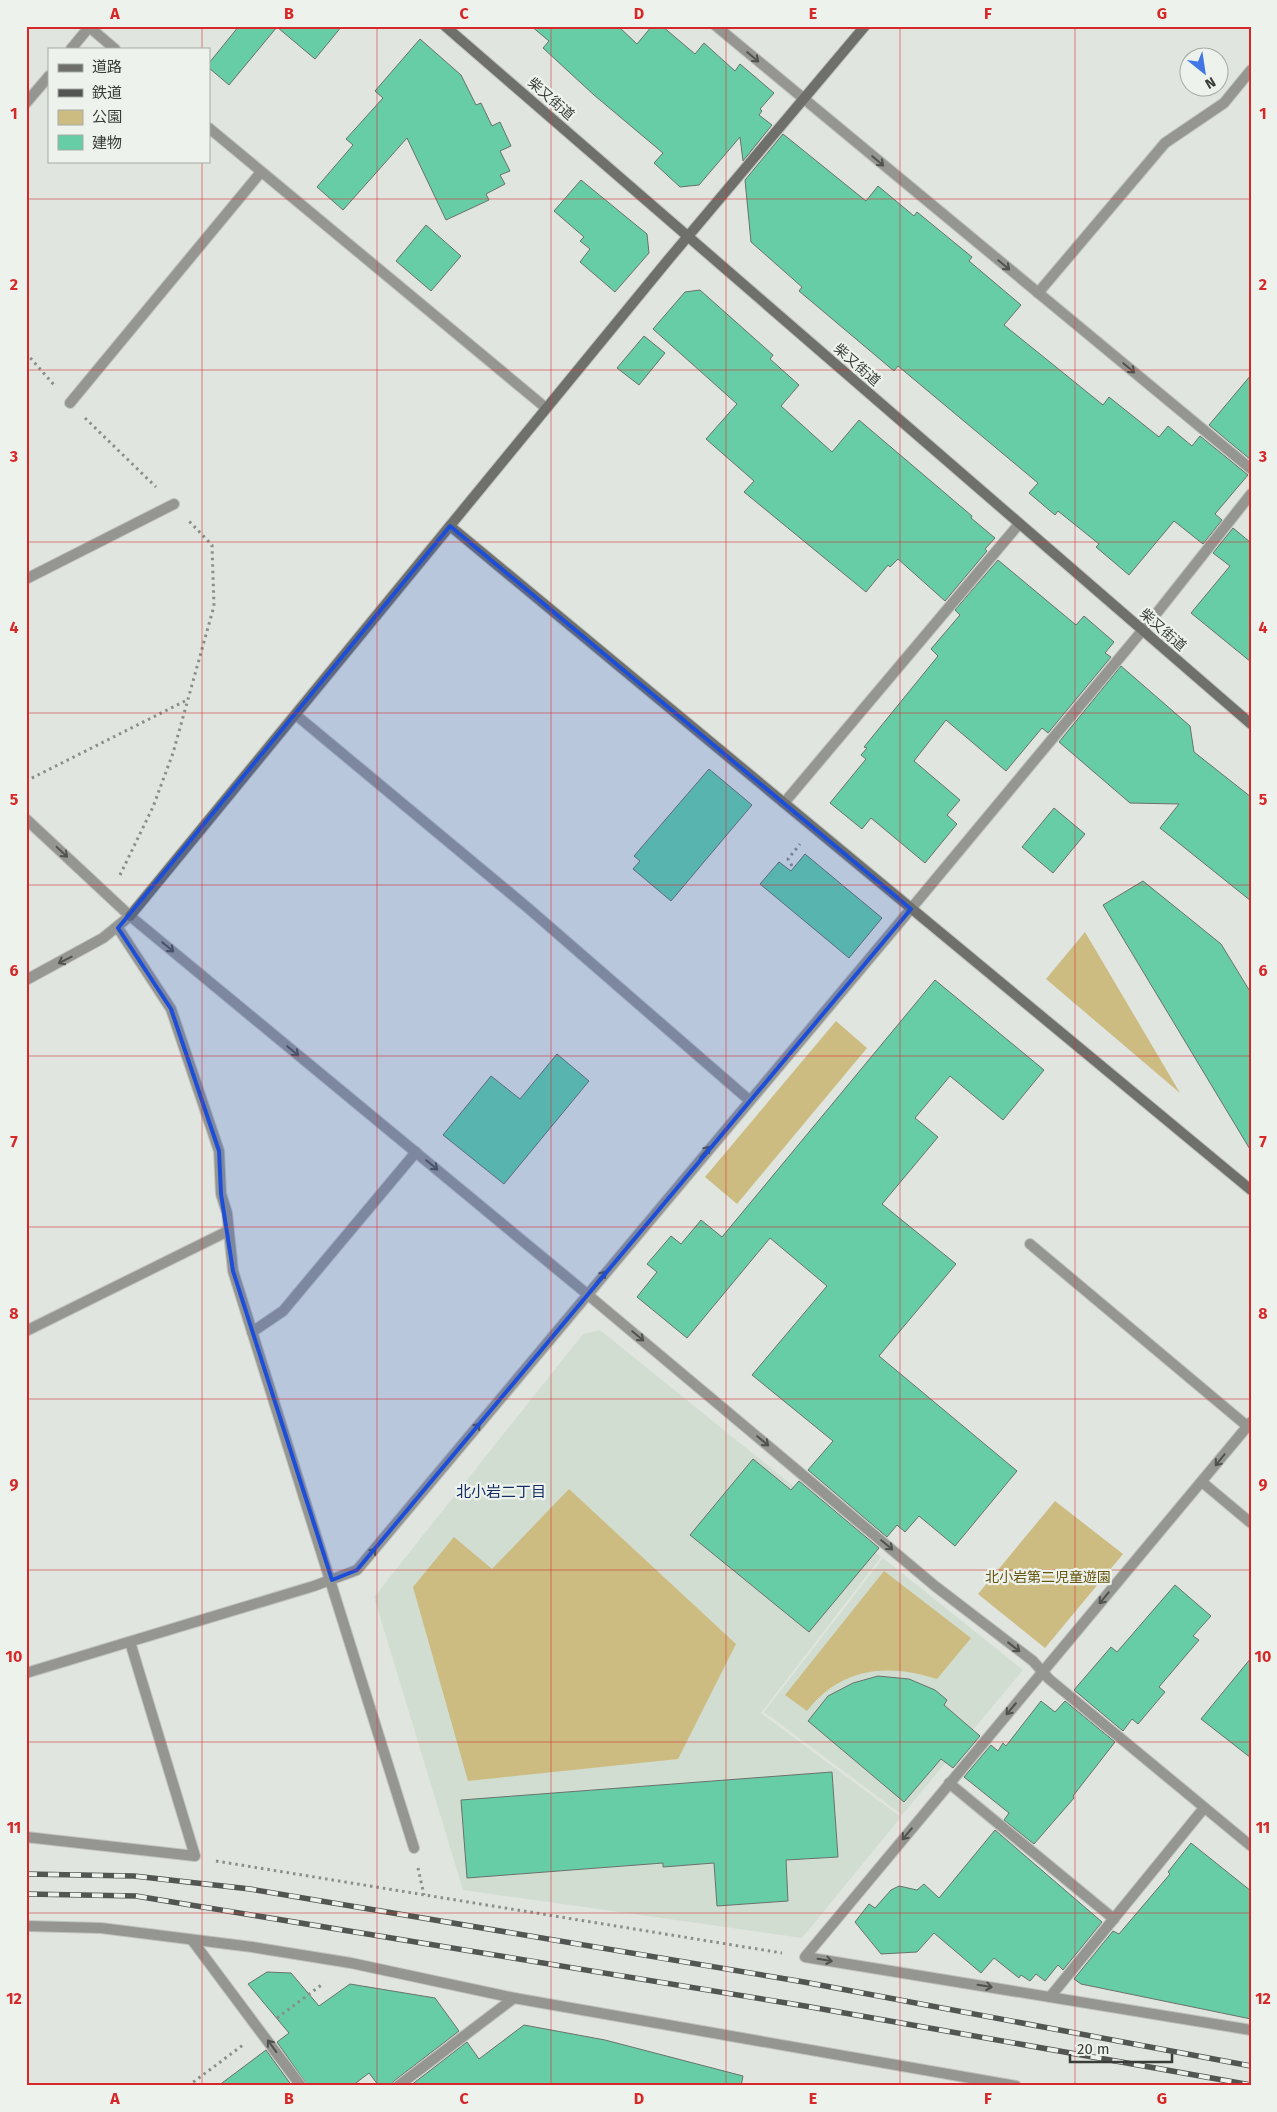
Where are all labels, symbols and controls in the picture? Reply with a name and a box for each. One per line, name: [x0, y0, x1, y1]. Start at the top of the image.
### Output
text: A: [109, 4, 120, 23]
text: B: [284, 4, 294, 23]
text: C: [459, 4, 469, 23]
text: D: [634, 4, 644, 23]
text: E: [809, 4, 817, 23]
text: F: [984, 4, 992, 23]
text: G: [1157, 4, 1167, 23]
legend: [48, 48, 210, 162]
north arrow: [1180, 48, 1230, 98]
one-way arrow: [747, 52, 760, 63]
text: 道路: [92, 58, 122, 76]
text: N: [1202, 73, 1219, 93]
street label: 柴又街道: [524, 74, 578, 124]
text: 鉄道: [92, 84, 122, 102]
text: 1: [10, 104, 18, 123]
text: 1: [1259, 104, 1267, 123]
text: 公園: [92, 108, 122, 126]
text: 建物: [92, 134, 122, 152]
one-way arrow: [872, 156, 885, 167]
one-way arrow: [997, 259, 1010, 270]
text: 2: [10, 275, 18, 294]
text: 2: [1259, 275, 1267, 294]
street label: 柴又街道: [830, 340, 884, 390]
one-way arrow: [1122, 362, 1135, 373]
text: 3: [9, 447, 18, 466]
text: 3: [1258, 447, 1267, 466]
street label: 柴又街道: [1136, 605, 1190, 655]
text: 4: [9, 618, 19, 637]
text: 4: [1258, 618, 1268, 637]
text: 5: [10, 790, 19, 809]
text: 5: [1259, 790, 1268, 809]
one-way arrow: [55, 846, 68, 858]
one-way arrow: [161, 942, 174, 953]
one-way arrow: [58, 956, 73, 965]
text: 6: [9, 961, 19, 980]
text: 6: [1258, 961, 1268, 980]
one-way arrow: [287, 1045, 300, 1056]
text: 7: [10, 1132, 18, 1151]
text: 7: [1259, 1132, 1267, 1151]
one-way arrow: [700, 1146, 711, 1159]
one-way arrow: [425, 1160, 438, 1171]
one-way arrow: [596, 1271, 607, 1284]
text: 8: [9, 1304, 19, 1323]
text: 8: [1258, 1304, 1268, 1323]
one-way arrow: [631, 1331, 644, 1342]
one-way arrow: [469, 1423, 480, 1436]
one-way arrow: [756, 1435, 769, 1446]
one-way arrow: [1214, 1453, 1225, 1466]
text: 9: [10, 1475, 19, 1494]
text: 9: [1259, 1475, 1268, 1494]
district label: 北小岩二丁目: [456, 1483, 546, 1501]
one-way arrow: [880, 1540, 893, 1551]
one-way arrow: [365, 1547, 376, 1560]
park label: 北小岩第二児童遊園: [985, 1569, 1111, 1586]
one-way arrow: [1099, 1591, 1110, 1604]
one-way arrow: [1007, 1641, 1020, 1652]
text: 10: [6, 1647, 22, 1666]
text: 10: [1255, 1647, 1271, 1666]
one-way arrow: [1005, 1702, 1017, 1715]
text: 11: [7, 1818, 21, 1837]
text: 11: [1256, 1818, 1270, 1837]
one-way arrow: [902, 1827, 913, 1840]
one-way arrow: [816, 1956, 832, 1966]
one-way arrow: [977, 1982, 993, 1992]
text: 12: [6, 1989, 22, 2008]
text: 12: [1255, 1989, 1271, 2008]
scale bar: [1070, 2032, 1172, 2064]
one-way arrow: [267, 2040, 277, 2054]
text: 20 m: [1077, 2040, 1110, 2058]
text: A: [109, 2089, 120, 2108]
text: B: [284, 2089, 294, 2108]
text: C: [459, 2089, 469, 2108]
text: D: [634, 2089, 644, 2108]
text: E: [809, 2089, 817, 2108]
text: F: [984, 2089, 992, 2108]
text: G: [1157, 2089, 1167, 2108]

